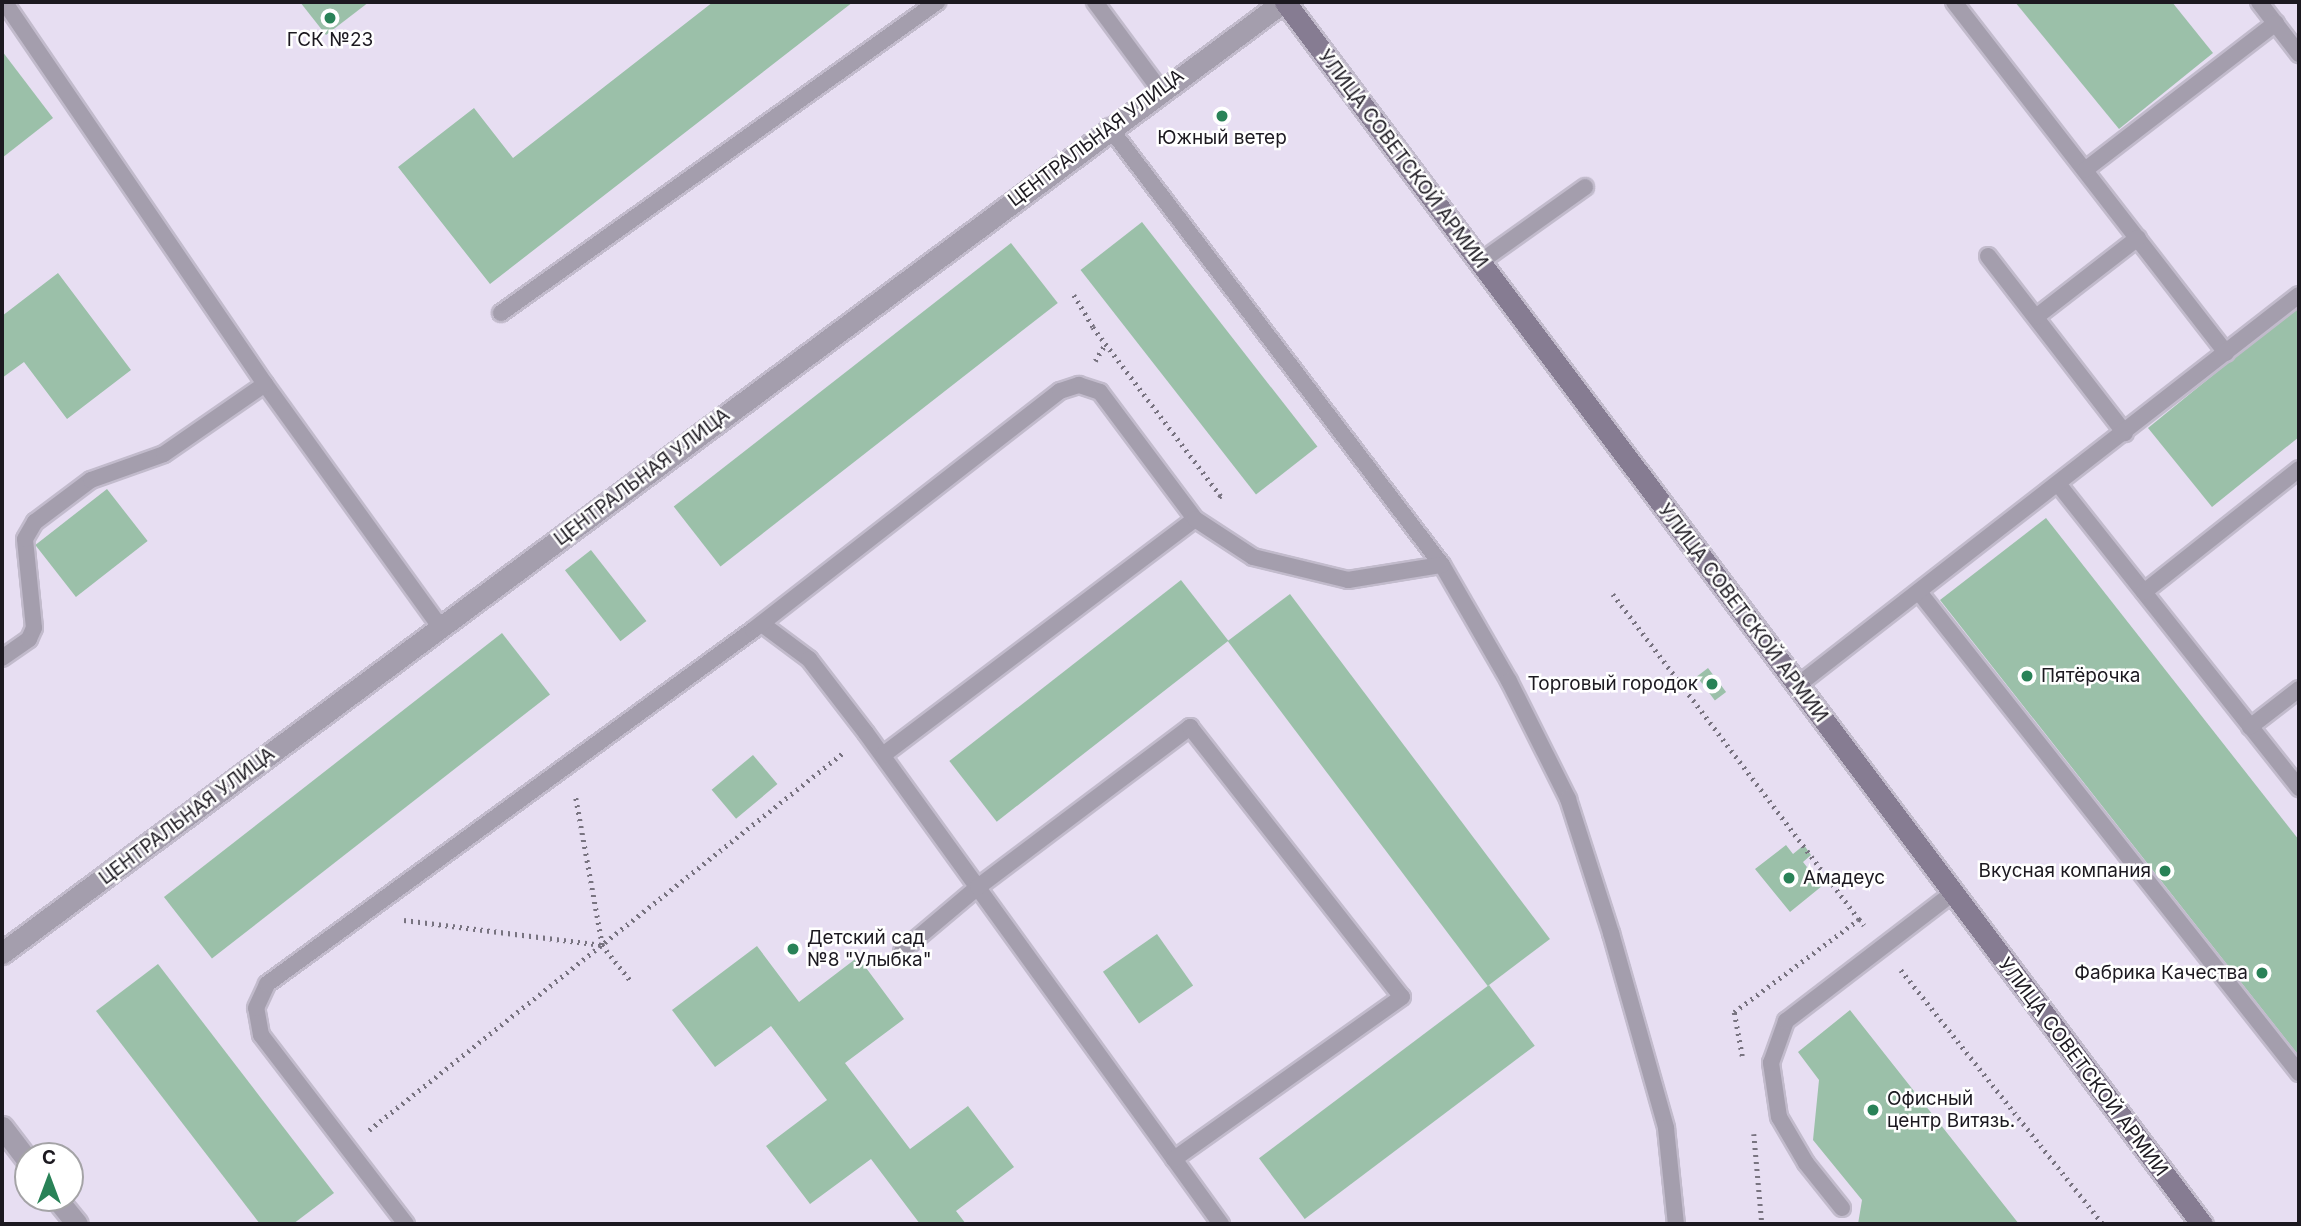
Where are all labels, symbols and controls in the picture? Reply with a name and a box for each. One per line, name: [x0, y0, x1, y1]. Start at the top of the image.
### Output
marker: ГСК №23: [322, 10, 338, 26]
place label: ГСК №23: [287, 29, 373, 51]
street label: УЛИЦА СОВЕТСКОЙ АРМИИ: [1313, 45, 1493, 273]
street label: ЦЕНТРАЛЬНАЯ УЛИЦА: [1004, 65, 1188, 211]
marker: Южный ветер: [1214, 108, 1230, 124]
place label: Южный ветер: [1157, 127, 1287, 149]
street label: ЦЕНТРАЛЬНАЯ УЛИЦА: [550, 404, 734, 550]
street label: УЛИЦА СОВЕТСКОЙ АРМИИ: [1653, 499, 1833, 727]
place label: Пятёрочка: [2041, 665, 2140, 687]
marker: Пятёрочка: [2019, 668, 2035, 684]
place label: Торговый городок: [1528, 673, 1698, 695]
marker: Торговый городок: [1704, 676, 1720, 692]
street label: ЦЕНТРАЛЬНАЯ УЛИЦА: [95, 743, 279, 889]
place label: Вкусная компания: [1979, 860, 2151, 882]
marker: Вкусная компания: [2157, 863, 2173, 879]
place label: Амадеус: [1803, 867, 1885, 889]
marker: Амадеус: [1781, 870, 1797, 886]
place label: Детский сад №8 "Улыбка": [807, 927, 932, 971]
marker: Детский сад №8 "Улыбка": [785, 941, 801, 957]
street label: УЛИЦА СОВЕТСКОЙ АРМИИ: [1993, 953, 2173, 1181]
place label: Фабрика Качества: [2074, 962, 2248, 984]
marker: Фабрика Качества: [2254, 965, 2270, 981]
place label: Офисный центр Витязь.: [1887, 1088, 2015, 1132]
marker: Офисный центр Витязь.: [1865, 1102, 1881, 1118]
north arrow: [14, 1142, 84, 1212]
text: С: [42, 1146, 56, 1169]

